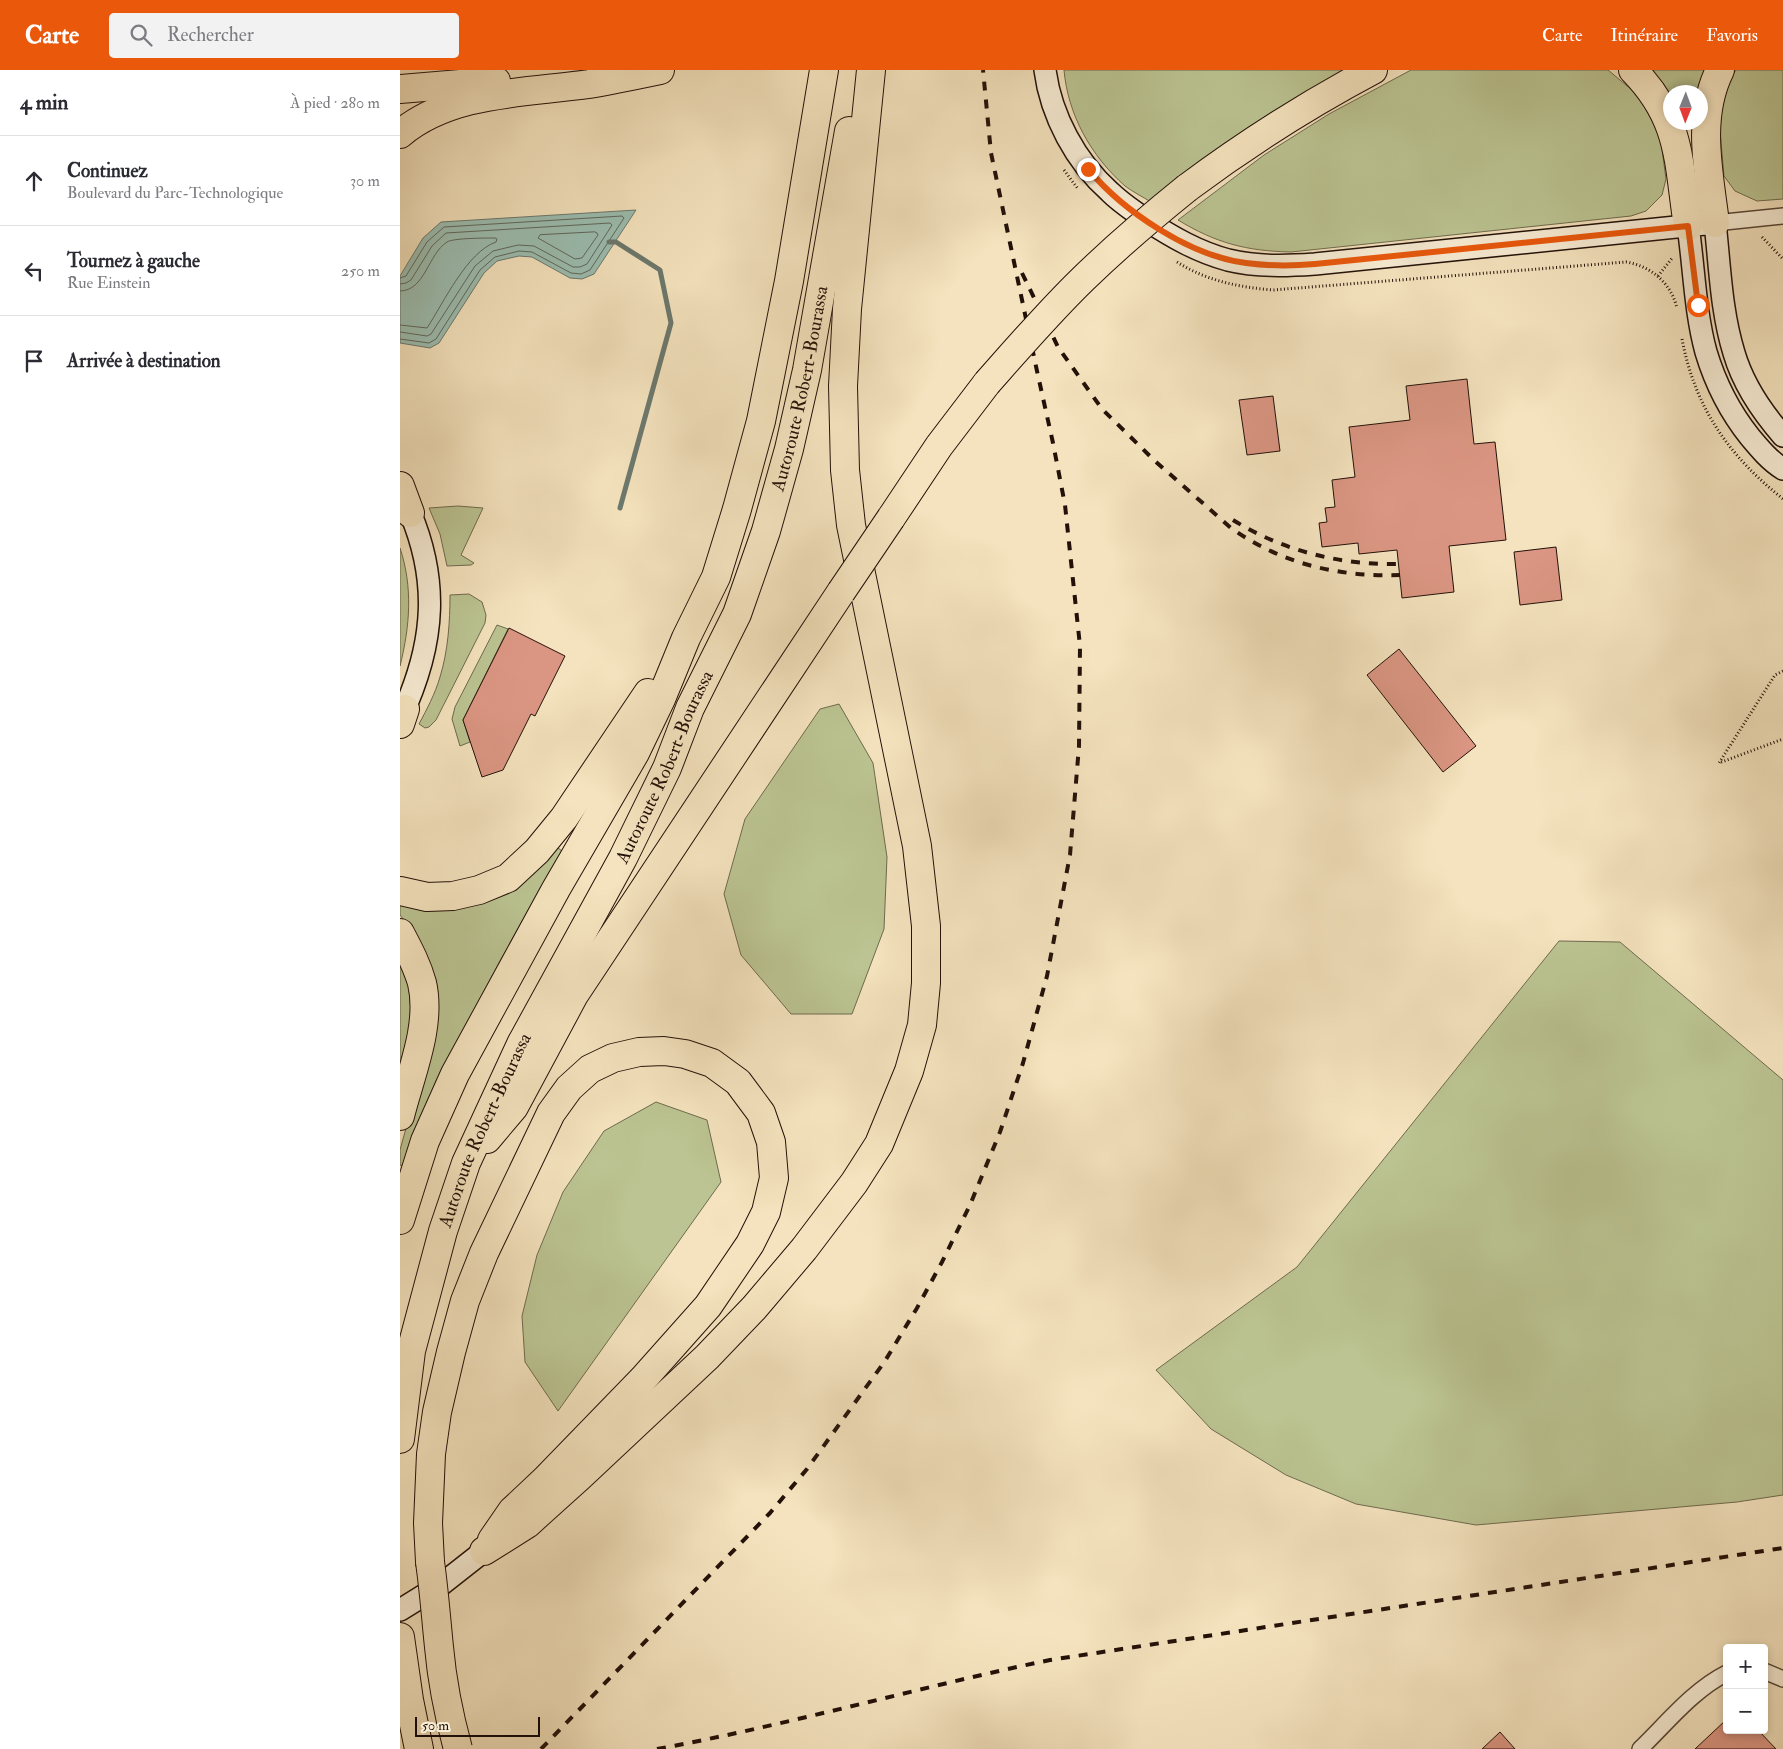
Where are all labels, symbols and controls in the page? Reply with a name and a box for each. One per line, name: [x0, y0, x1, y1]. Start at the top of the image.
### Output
search box: [109, 13, 459, 58]
text: Carte: [25, 20, 79, 51]
icon: search: [127, 21, 155, 49]
text: Rechercher: [167, 23, 254, 47]
text: Carte: [1542, 24, 1583, 47]
text: Itinéraire: [1611, 24, 1678, 47]
text: Favoris: [1706, 24, 1758, 47]
north arrow: [1663, 85, 1708, 130]
text: 4 min: [20, 89, 68, 116]
text: À pied · 280 m: [290, 93, 380, 113]
route end: [1077, 158, 1100, 181]
text: Continuez: [67, 159, 148, 183]
icon: ahead: [20, 167, 48, 195]
text: 30 m: [350, 171, 380, 191]
text: Boulevard du Parc-Technologique: [67, 183, 283, 203]
text: Tournez à gauche: [67, 249, 200, 273]
icon: left: [20, 257, 48, 285]
text: 250 m: [341, 261, 380, 281]
text: Rue Einstein: [67, 273, 151, 293]
street label: Autoroute Robert-Bourassa: [765, 284, 834, 495]
route start: [1687, 294, 1710, 317]
icon: arrive: [20, 347, 48, 375]
text: Arrivée à destination: [67, 349, 221, 373]
street label: Autoroute Robert-Bourassa: [610, 666, 719, 868]
street label: Autoroute Robert-Bourassa: [433, 1028, 537, 1232]
map controls: [1723, 1644, 1768, 1734]
button: +: [1723, 1644, 1768, 1689]
button: −: [1723, 1689, 1768, 1734]
scale bar: [415, 1714, 540, 1737]
text: 50 m: [422, 1717, 449, 1734]

